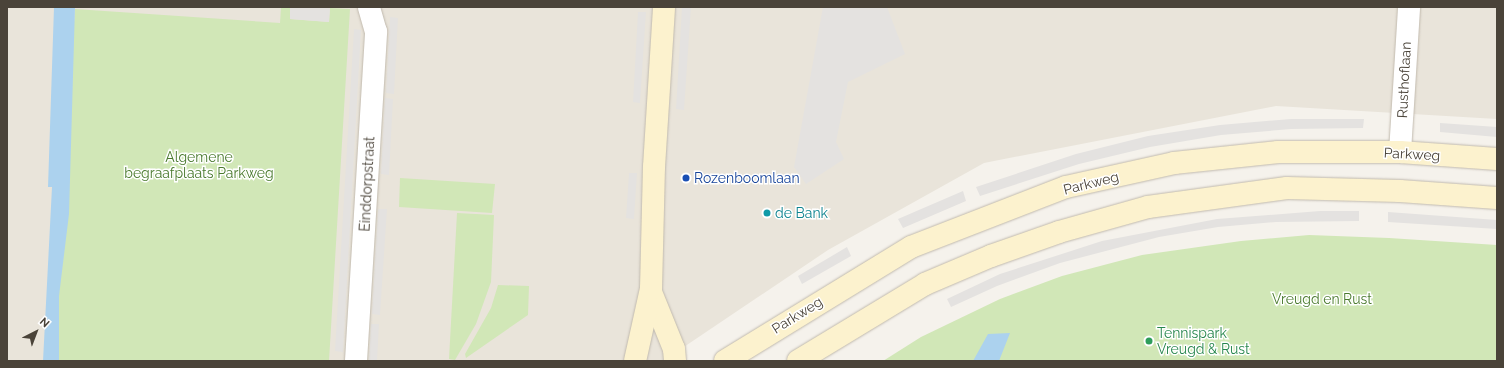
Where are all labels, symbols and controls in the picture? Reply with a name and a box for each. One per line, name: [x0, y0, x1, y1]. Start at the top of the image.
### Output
street label: Rusthoflaan: [1394, 41, 1414, 119]
street label: Einddorpstraat: [356, 136, 378, 232]
street label: Parkweg: [1383, 144, 1441, 164]
park label: Algemene begraafplaats Parkweg: [124, 149, 274, 182]
street label: Parkweg: [1062, 168, 1120, 198]
place label: Rozenboomlaan: [694, 170, 800, 186]
marker: Rozenboomlaan: [681, 173, 691, 183]
place label: de Bank: [775, 205, 828, 221]
marker: de Bank: [762, 208, 772, 218]
park label: Vreugd en Rust: [1272, 291, 1372, 307]
street label: Parkweg: [769, 293, 825, 337]
north arrow: [16, 312, 56, 352]
text: N: [37, 315, 52, 330]
place label: Tennispark Vreugd & Rust: [1157, 325, 1250, 358]
marker: Tennispark Vreugd & Rust: [1144, 336, 1154, 346]

